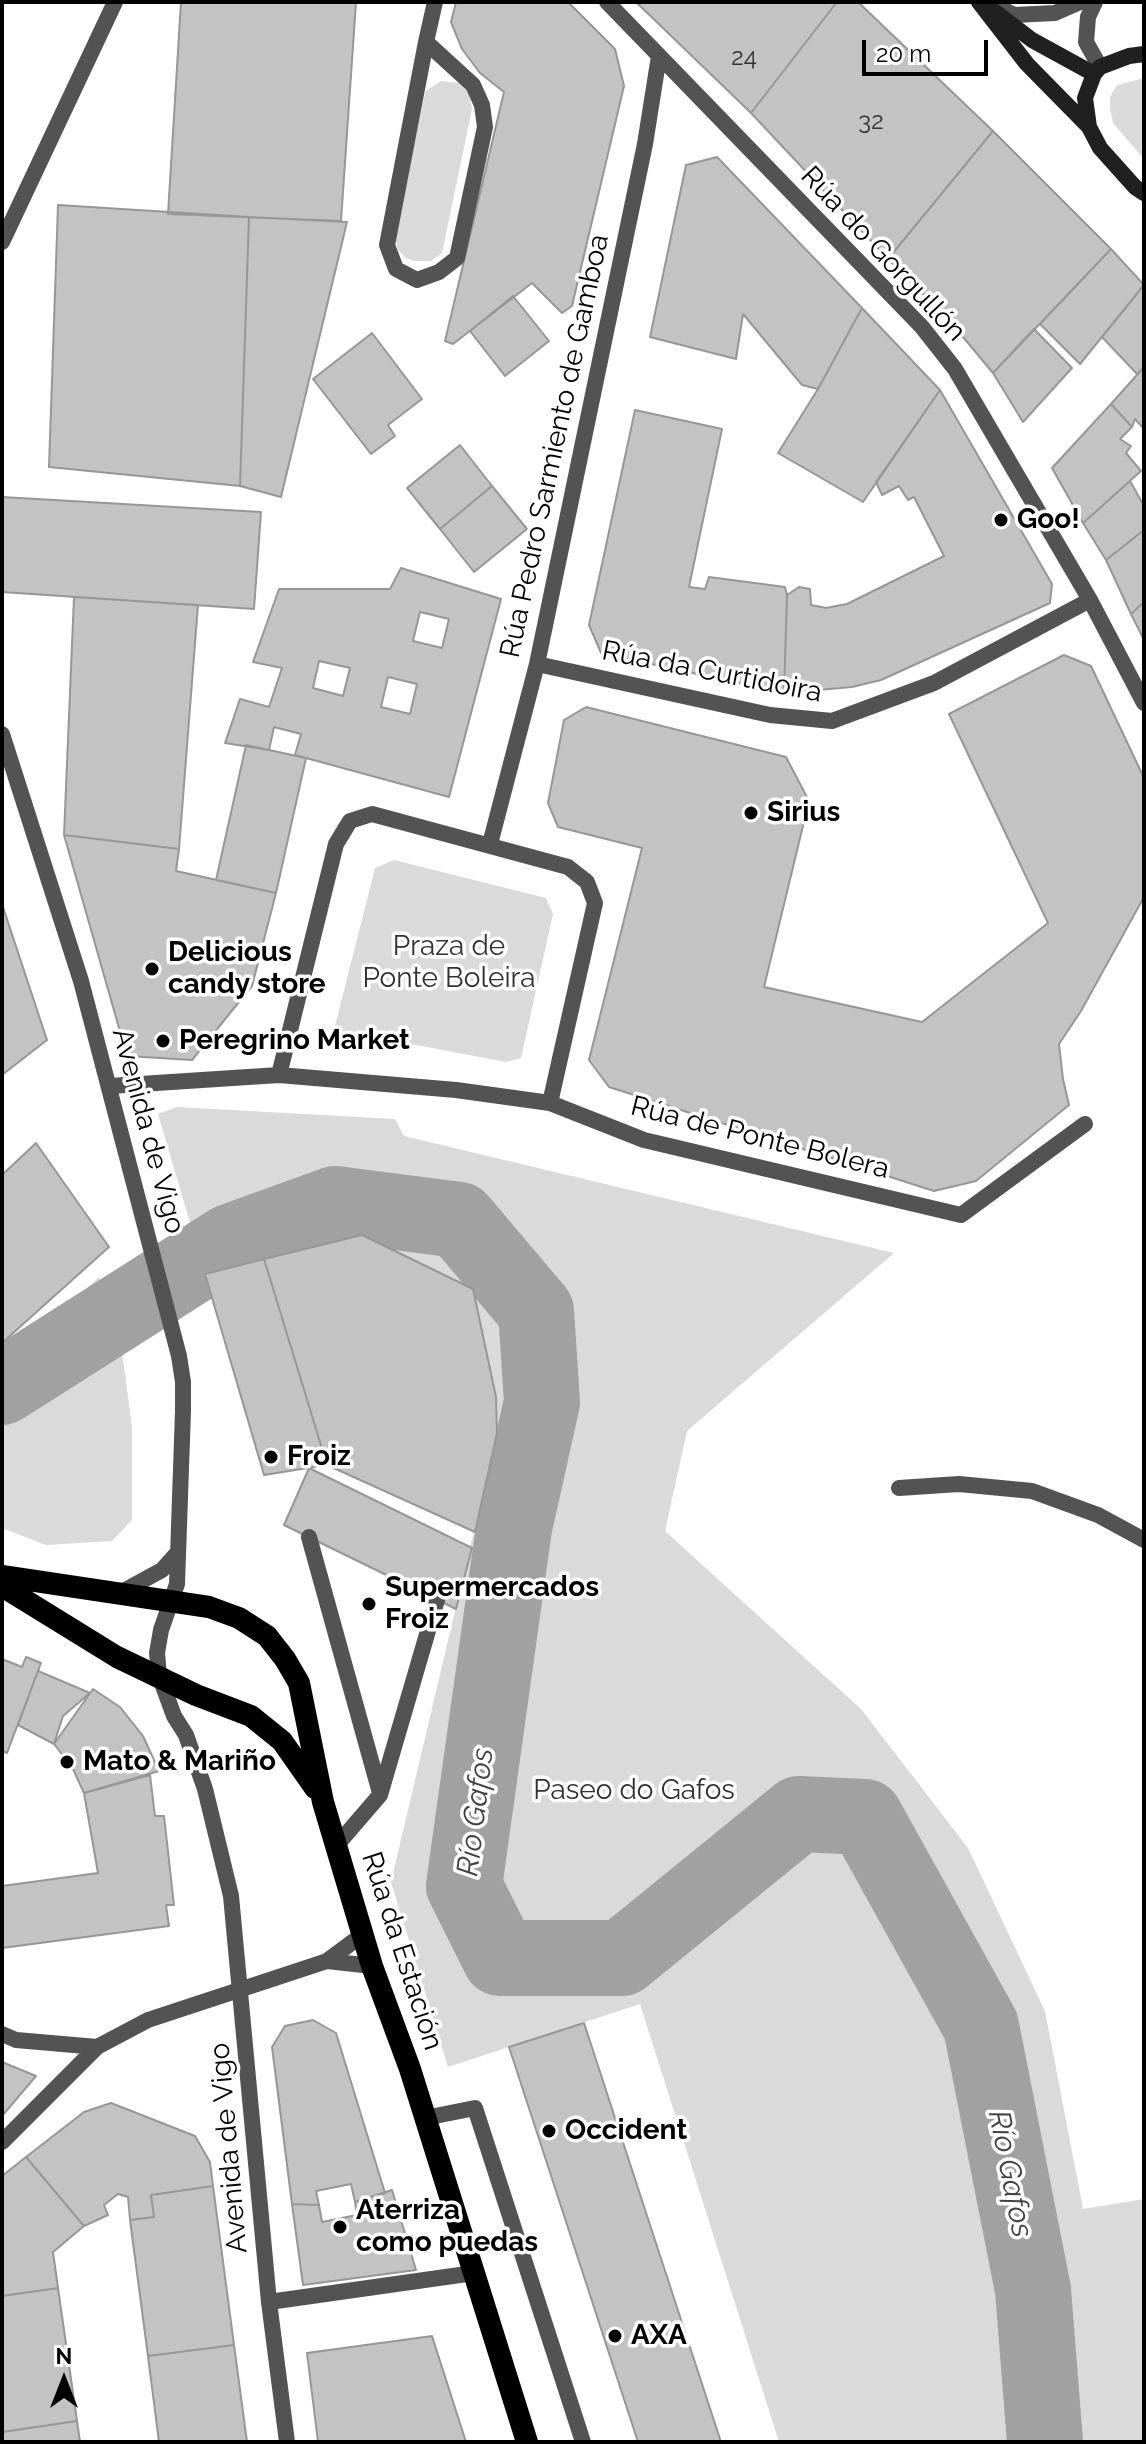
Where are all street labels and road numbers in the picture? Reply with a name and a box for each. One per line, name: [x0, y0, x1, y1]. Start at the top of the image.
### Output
street label: Rúa do Gorgullón: [793, 160, 973, 348]
street label: Rúa Pedro Sarmiento de Gamboa: [494, 231, 616, 661]
street label: Rúa da Curtidoira: [599, 634, 825, 710]
street label: Avenida de Vigo: [104, 1025, 192, 1237]
street label: Rúa de Ponte Bolera: [627, 1090, 893, 1186]
street label: Rúa da Estación: [354, 1848, 450, 2054]
street label: Avenida de Vigo: [203, 2041, 255, 2255]

